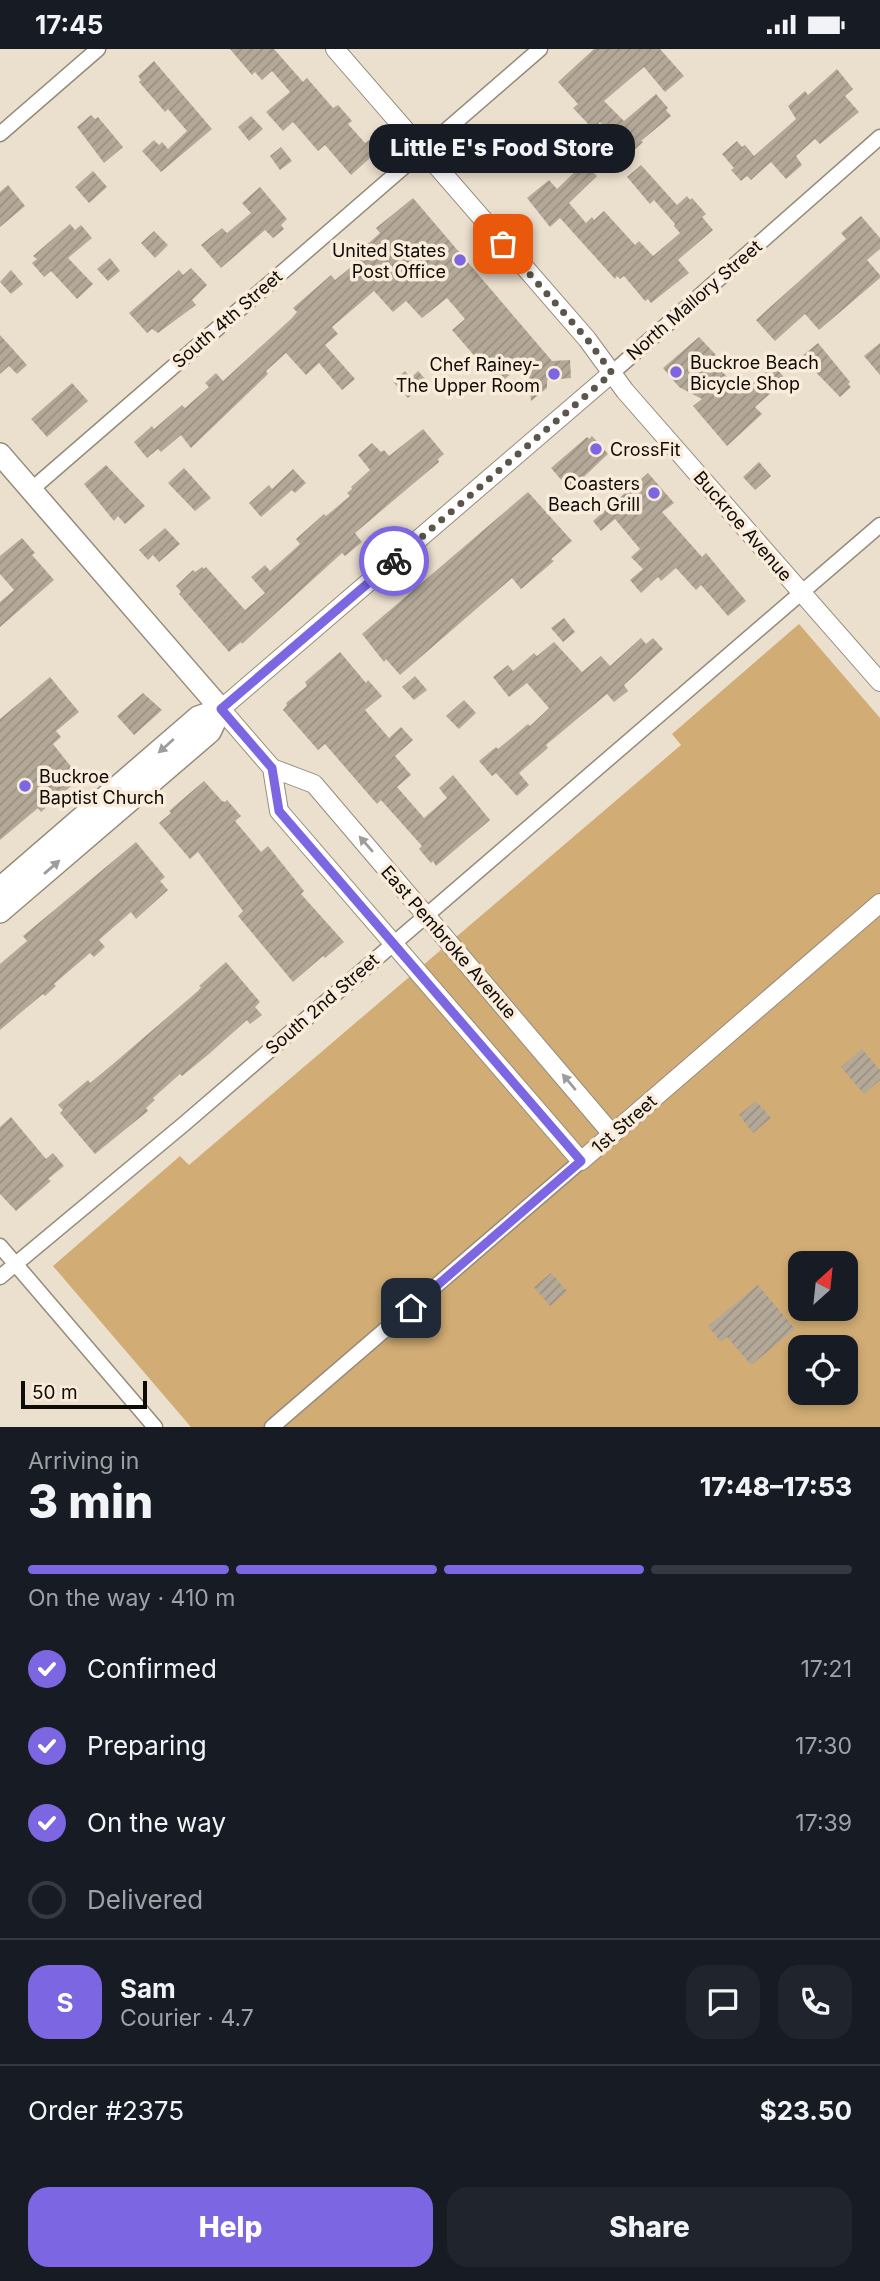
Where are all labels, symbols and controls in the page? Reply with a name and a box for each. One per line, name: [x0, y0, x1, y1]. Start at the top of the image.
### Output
text: 17:45: [35, 9, 103, 40]
callout: Little E's Food Store: [370, 125, 636, 174]
text: Little E's Food Store: [390, 134, 614, 162]
pin: [473, 214, 533, 274]
icon: bag: [484, 225, 522, 263]
street label: North Mallory Street: [622, 236, 766, 364]
place label: United States Post Office: [332, 240, 446, 282]
marker: United States Post Office: [452, 252, 468, 268]
street label: South 4th Street: [168, 266, 286, 372]
place label: Buckroe Beach Bicycle Shop: [690, 352, 819, 394]
place label: Chef Rainey- The Upper Room: [396, 354, 540, 396]
marker: Buckroe Beach Bicycle Shop: [668, 364, 684, 380]
marker: Chef Rainey- The Upper Room: [546, 366, 562, 382]
place label: CrossFit: [610, 439, 680, 460]
marker: CrossFit: [588, 441, 604, 457]
street label: Buckroe Avenue: [690, 467, 796, 585]
place label: Coasters Beach Grill: [548, 473, 640, 515]
marker: Coasters Beach Grill: [646, 485, 662, 501]
courier: [359, 526, 429, 596]
icon: bike: [375, 542, 413, 580]
one-way arrow: [157, 738, 174, 753]
place label: Buckroe Baptist Church: [39, 766, 164, 808]
marker: Buckroe Baptist Church: [17, 778, 33, 794]
one-way arrow: [359, 836, 374, 853]
one-way arrow: [43, 860, 60, 875]
street label: East Pembroke Avenue: [377, 861, 521, 1023]
street label: South 2nd Street: [261, 949, 383, 1059]
one-way arrow: [561, 1073, 576, 1091]
street label: 1st Street: [587, 1090, 661, 1158]
north arrow: [788, 1251, 858, 1321]
map controls: [788, 1251, 858, 1405]
pin: [381, 1278, 441, 1338]
icon: home: [392, 1289, 430, 1327]
button: locate: [788, 1335, 858, 1405]
scale bar: [21, 1378, 147, 1410]
text: 50 m: [32, 1381, 78, 1404]
text: Arriving in: [28, 1447, 139, 1475]
text: 17:48–17:53: [700, 1471, 852, 1502]
text: 3 min: [28, 1473, 153, 1529]
text: On the way · 410 m: [28, 1584, 235, 1612]
icon: check: [28, 1650, 66, 1688]
text: Confirmed: [87, 1653, 217, 1684]
text: 17:21: [800, 1655, 852, 1683]
icon: check: [28, 1727, 66, 1765]
text: Preparing: [87, 1730, 207, 1761]
text: 17:30: [795, 1732, 852, 1760]
icon: check: [28, 1804, 66, 1842]
text: On the way: [87, 1807, 226, 1838]
text: 17:39: [795, 1809, 852, 1837]
text: Delivered: [87, 1884, 203, 1915]
button: chat: [686, 1965, 760, 2039]
button: phone: [778, 1965, 852, 2039]
text: Sam: [120, 1973, 176, 2004]
text: S: [56, 1987, 74, 2018]
text: Courier · 4.7: [120, 2004, 254, 2032]
text: Order #2375: [28, 2095, 184, 2126]
text: $23.50: [760, 2095, 852, 2126]
button: Help: [28, 2187, 433, 2267]
button: Share: [447, 2187, 852, 2267]

